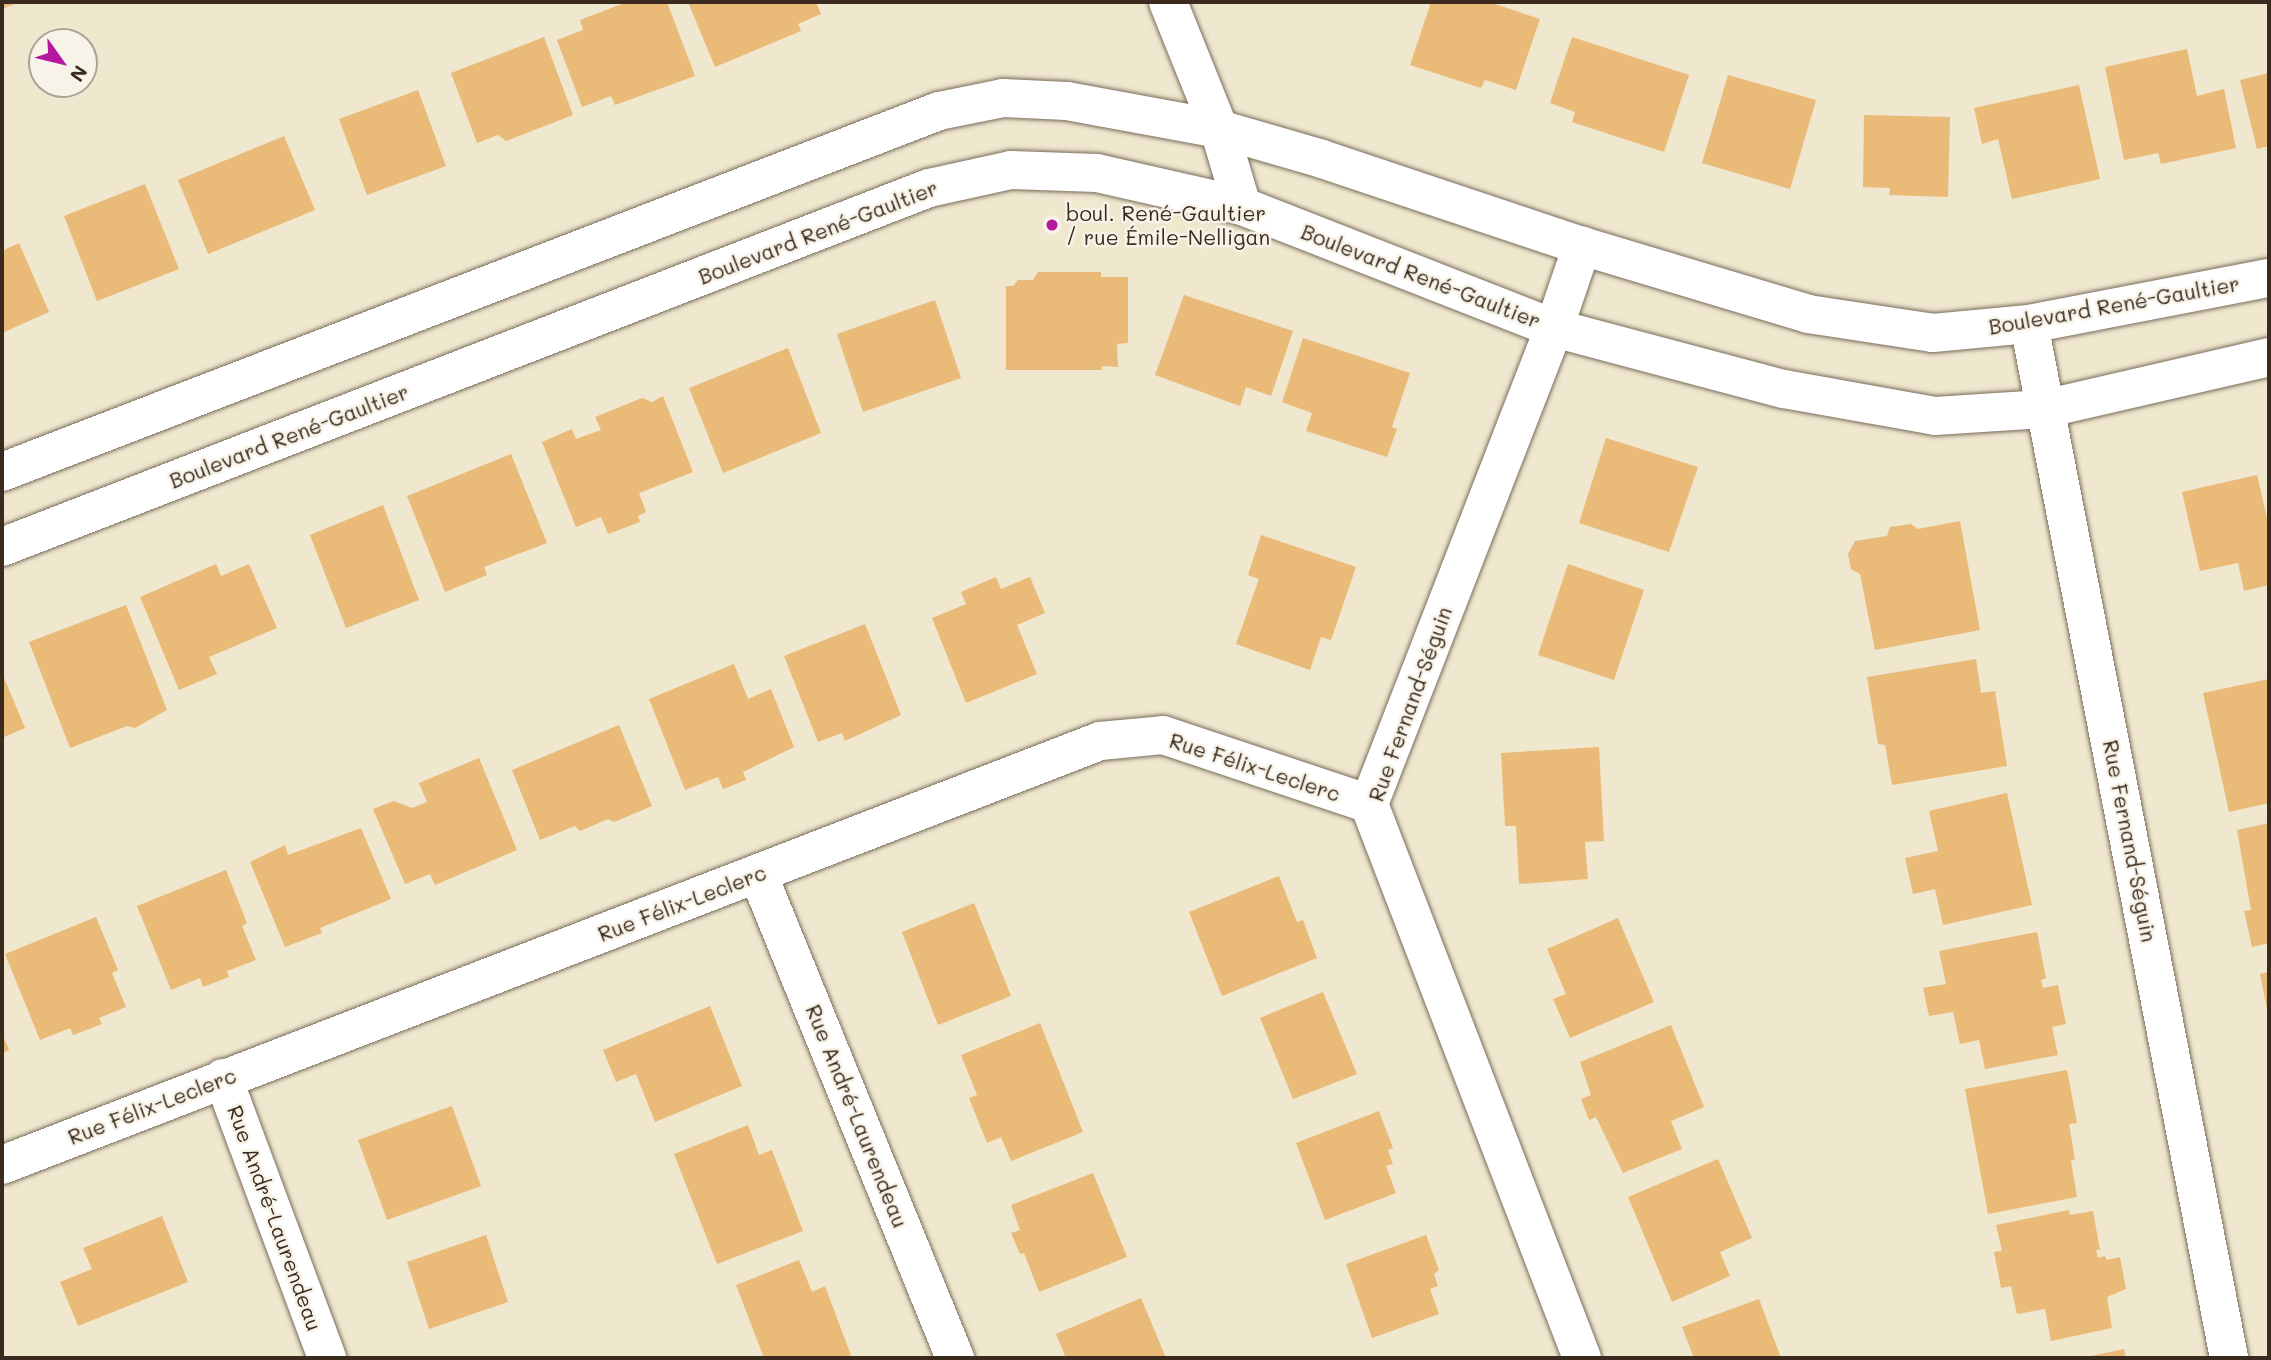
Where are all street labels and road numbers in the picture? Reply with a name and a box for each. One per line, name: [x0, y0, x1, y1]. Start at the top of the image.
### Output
street label: Boulevard René-Gaultier: [695, 175, 941, 289]
street label: Boulevard René-Gaultier: [1298, 219, 1544, 333]
street label: Boulevard René-Gaultier: [1986, 270, 2242, 340]
street label: Boulevard René-Gaultier: [166, 379, 412, 493]
street label: Rue Fernand-Séguin: [1363, 603, 1457, 805]
street label: Rue Félix-Leclerc: [1166, 727, 1344, 807]
street label: Rue Fernand-Séguin: [2098, 738, 2162, 944]
street label: Rue Félix-Leclerc: [594, 859, 770, 947]
street label: Rue André-Laurendeau: [801, 1001, 913, 1231]
street label: Rue Félix-Leclerc: [64, 1062, 240, 1150]
street label: Rue André-Laurendeau: [222, 1102, 328, 1334]

